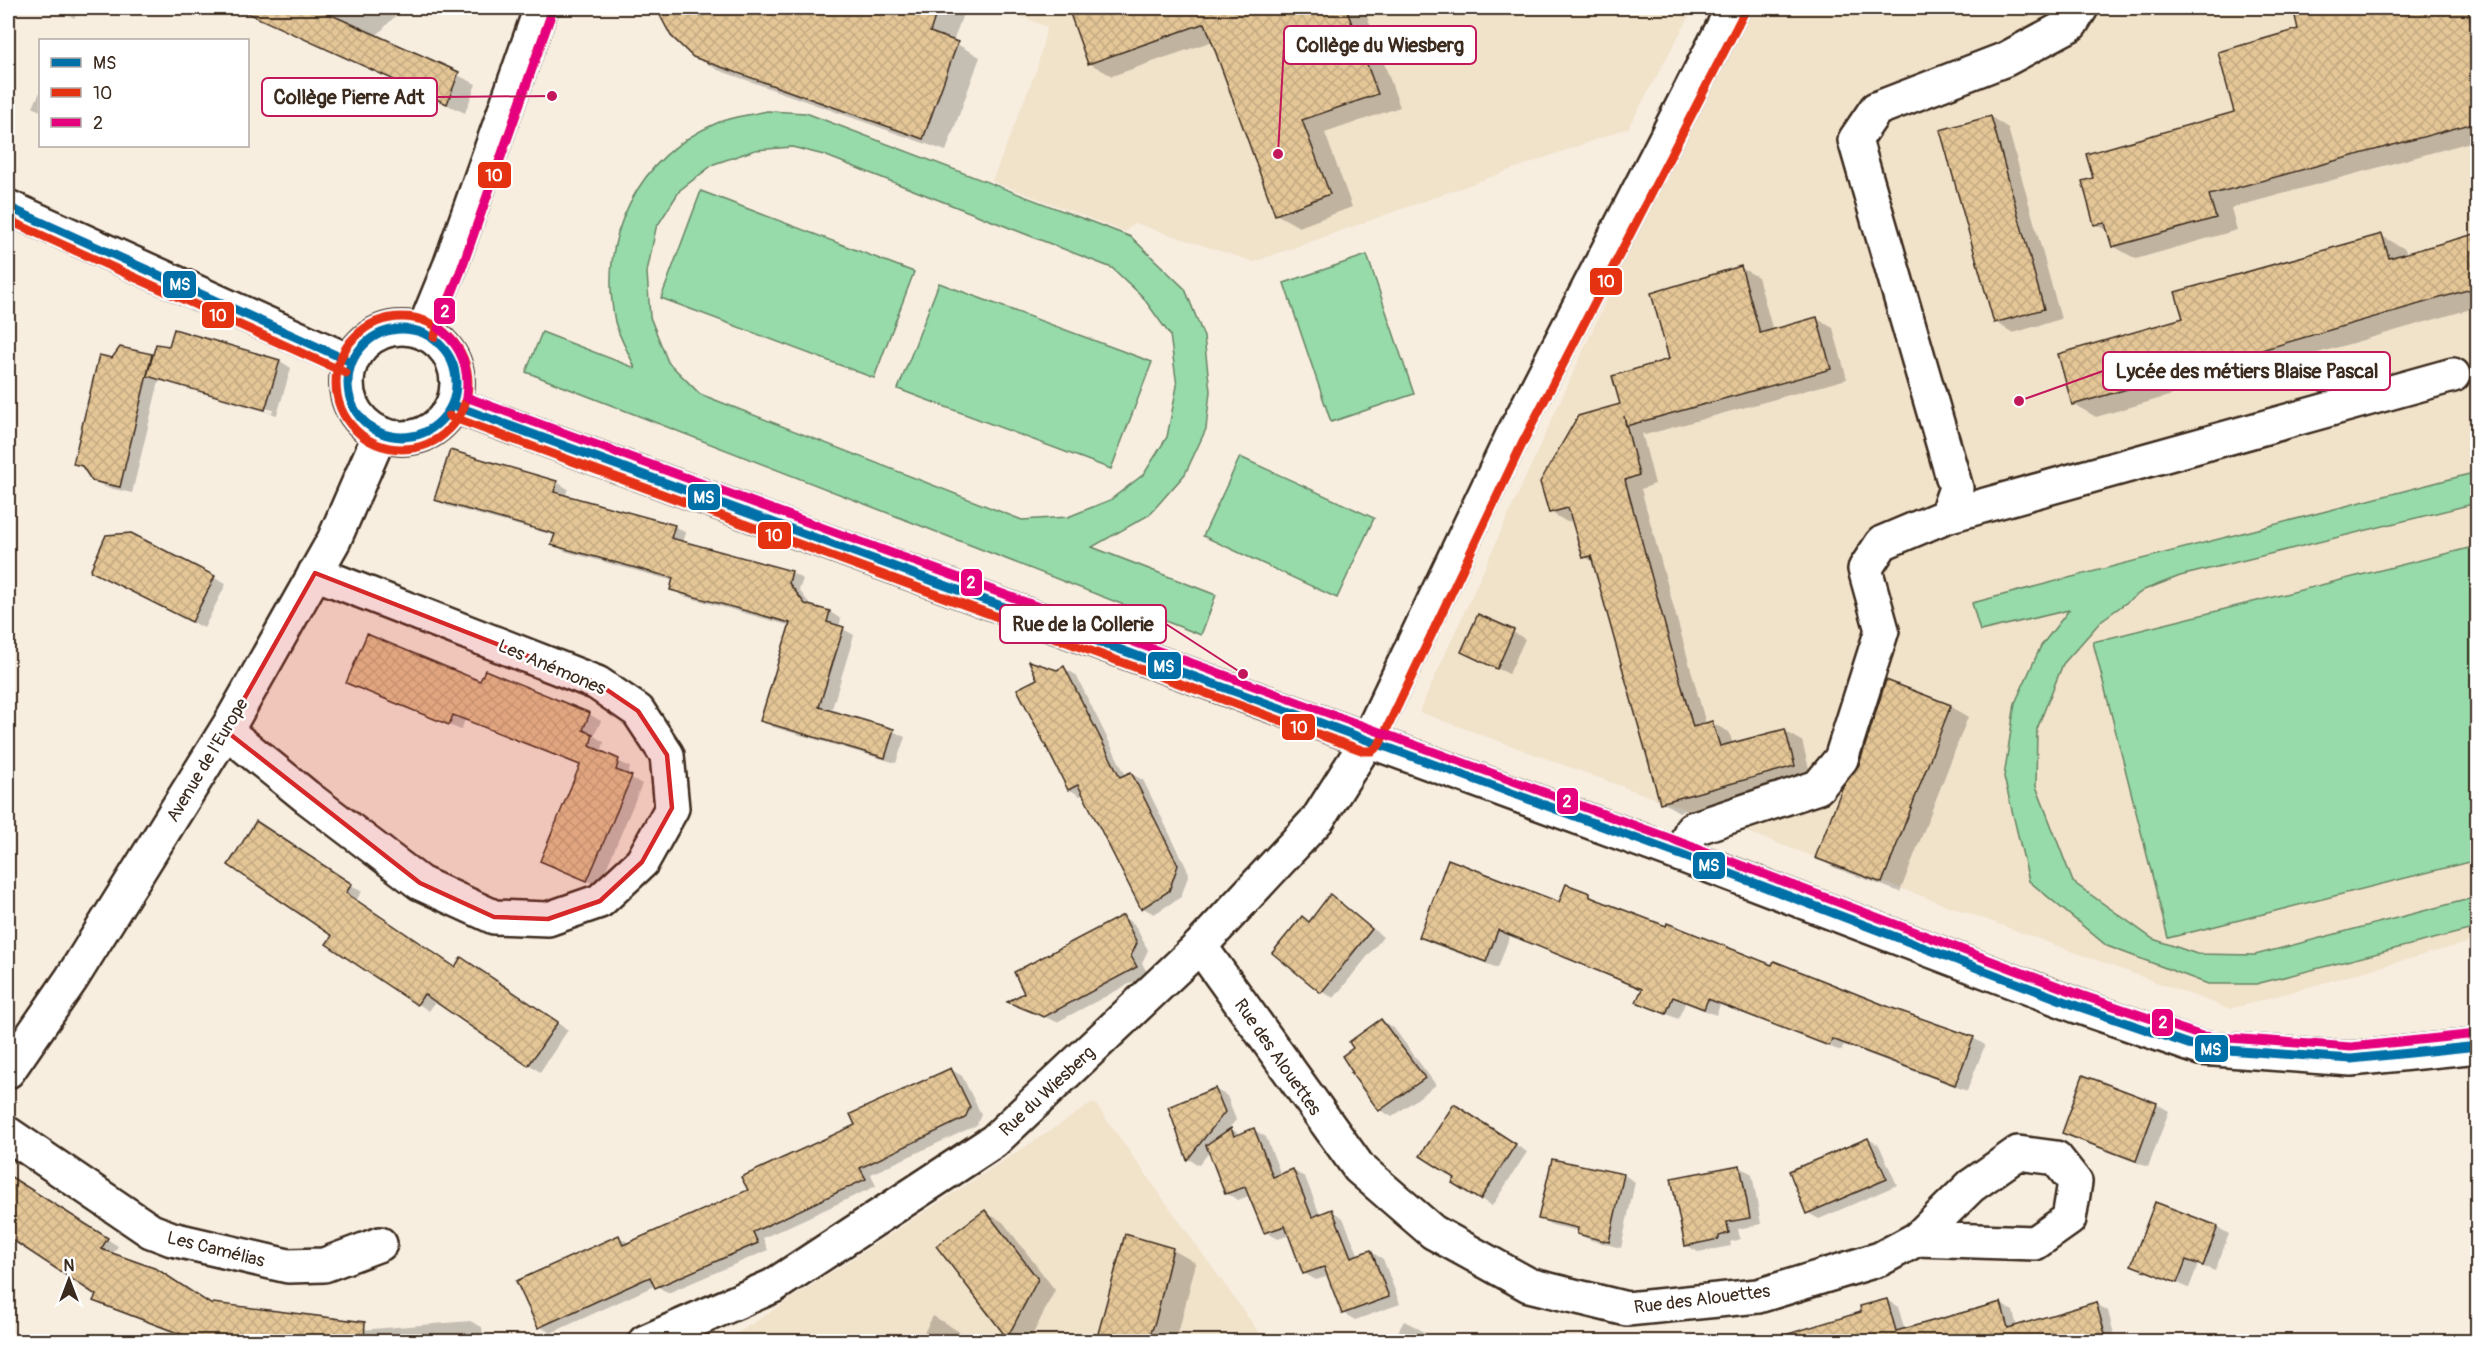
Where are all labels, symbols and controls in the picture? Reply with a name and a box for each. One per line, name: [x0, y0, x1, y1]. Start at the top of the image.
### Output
callout: Collège du Wiesberg: [1284, 26, 1476, 64]
text: Collège du Wiesberg: [1296, 33, 1464, 58]
legend: [39, 39, 249, 147]
text: MS: [93, 52, 116, 75]
callout: Collège Pierre Adt: [262, 78, 437, 116]
text: 10: [93, 82, 112, 105]
text: Collège Pierre Adt: [274, 85, 425, 110]
text: 2: [93, 112, 103, 135]
line badge: 10: [477, 161, 512, 189]
text: 10: [485, 166, 503, 186]
line badge: 10: [1589, 267, 1623, 296]
line badge: MS: [162, 270, 197, 299]
text: 10: [1597, 272, 1615, 292]
text: MS: [170, 275, 190, 295]
line badge: 2: [433, 297, 456, 325]
line badge: 10: [201, 301, 235, 329]
text: 2: [441, 302, 450, 322]
text: 10: [209, 306, 227, 326]
callout: Lycée des métiers Blaise Pascal: [2103, 352, 2390, 390]
text: Lycée des métiers Blaise Pascal: [2115, 359, 2379, 384]
line badge: MS: [687, 483, 721, 511]
text: MS: [694, 488, 714, 508]
line badge: 10: [757, 521, 792, 550]
text: 10: [765, 526, 783, 546]
line badge: 2: [960, 568, 983, 597]
text: 2: [967, 573, 976, 593]
callout: Rue de la Collerie: [1000, 605, 1166, 643]
text: Rue de la Collerie: [1012, 612, 1155, 637]
street label: Les Anémones: [494, 634, 609, 701]
line badge: MS: [1147, 651, 1182, 680]
text: MS: [1154, 657, 1174, 677]
street label: Avenue de l'Europe: [161, 694, 254, 826]
line badge: 10: [1281, 713, 1316, 741]
text: 10: [1290, 718, 1308, 738]
line badge: 2: [1556, 787, 1579, 815]
text: 2: [1563, 792, 1572, 812]
line badge: MS: [1692, 851, 1726, 880]
text: MS: [1699, 856, 1719, 876]
street label: Rue des Alouettes: [1229, 995, 1326, 1120]
line badge: 2: [2151, 1008, 2174, 1037]
text: 2: [2159, 1013, 2168, 1033]
line badge: MS: [2194, 1034, 2229, 1063]
text: MS: [2201, 1040, 2221, 1060]
street label: Rue du Wiesberg: [995, 1041, 1100, 1142]
street label: Les Camélias: [165, 1226, 267, 1273]
north arrow: [39, 1250, 99, 1310]
text: N: [64, 1256, 75, 1276]
street label: Rue des Alouettes: [1633, 1280, 1771, 1319]

